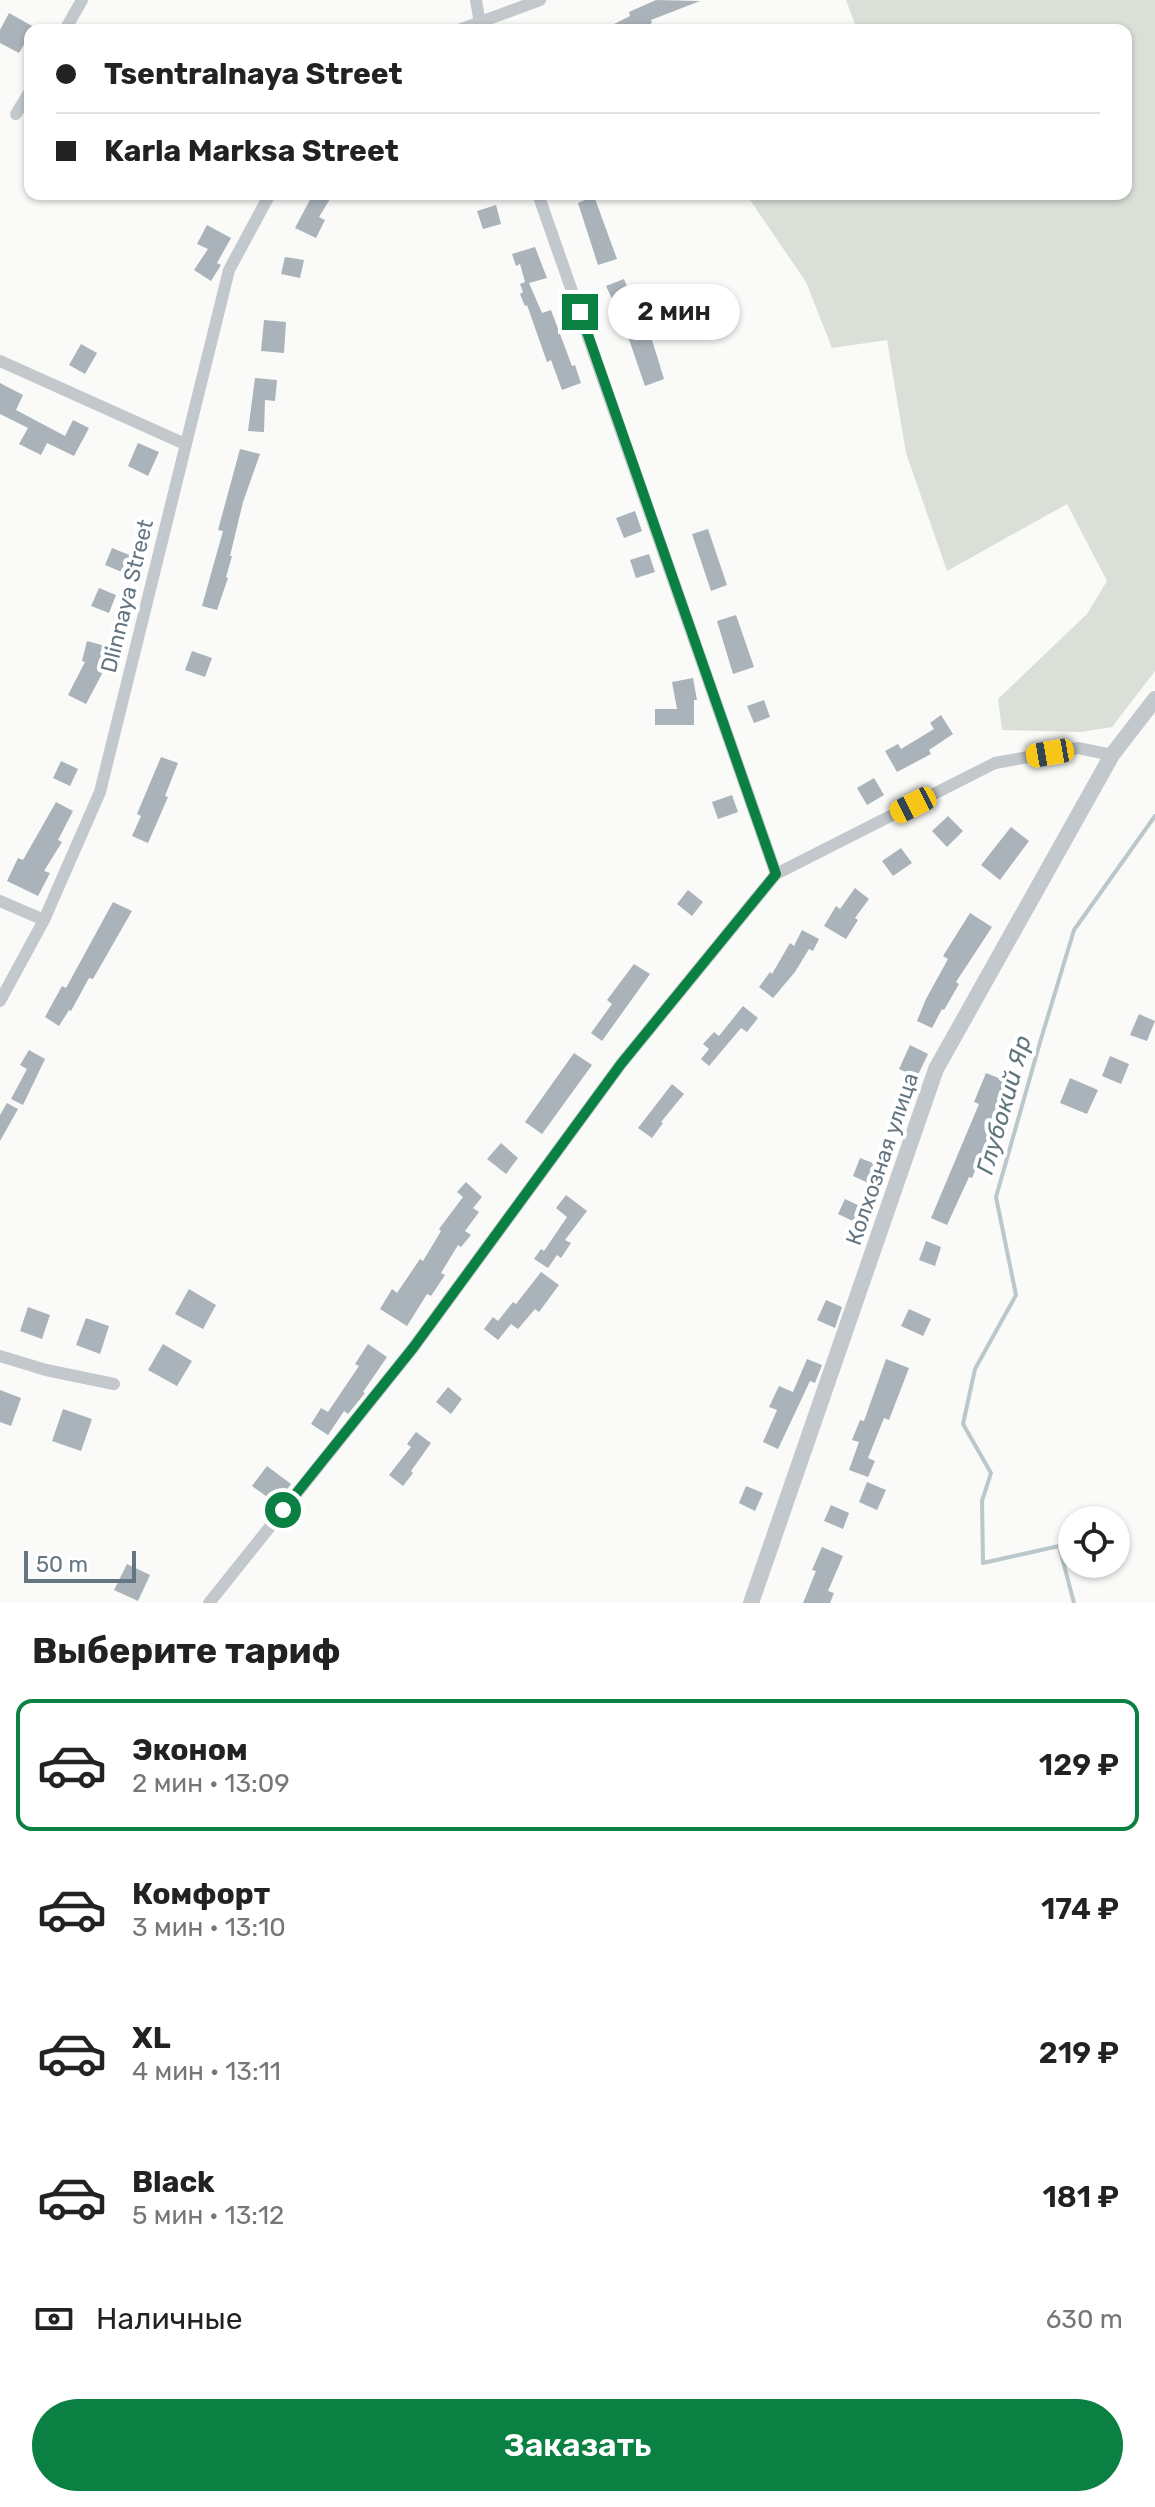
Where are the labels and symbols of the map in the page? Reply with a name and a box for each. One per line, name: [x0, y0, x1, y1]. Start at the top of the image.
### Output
callout: 2 мин: [608, 284, 740, 340]
route end: [562, 294, 598, 330]
street label: Dlinnaya Street: [95, 516, 159, 676]
car: [1024, 737, 1076, 769]
car: [886, 783, 940, 827]
water label: Глубокий Яр: [971, 1033, 1037, 1177]
street label: Колхозная улица: [840, 1069, 924, 1249]
route start: [265, 1492, 301, 1528]
scale bar: [24, 1547, 136, 1583]

